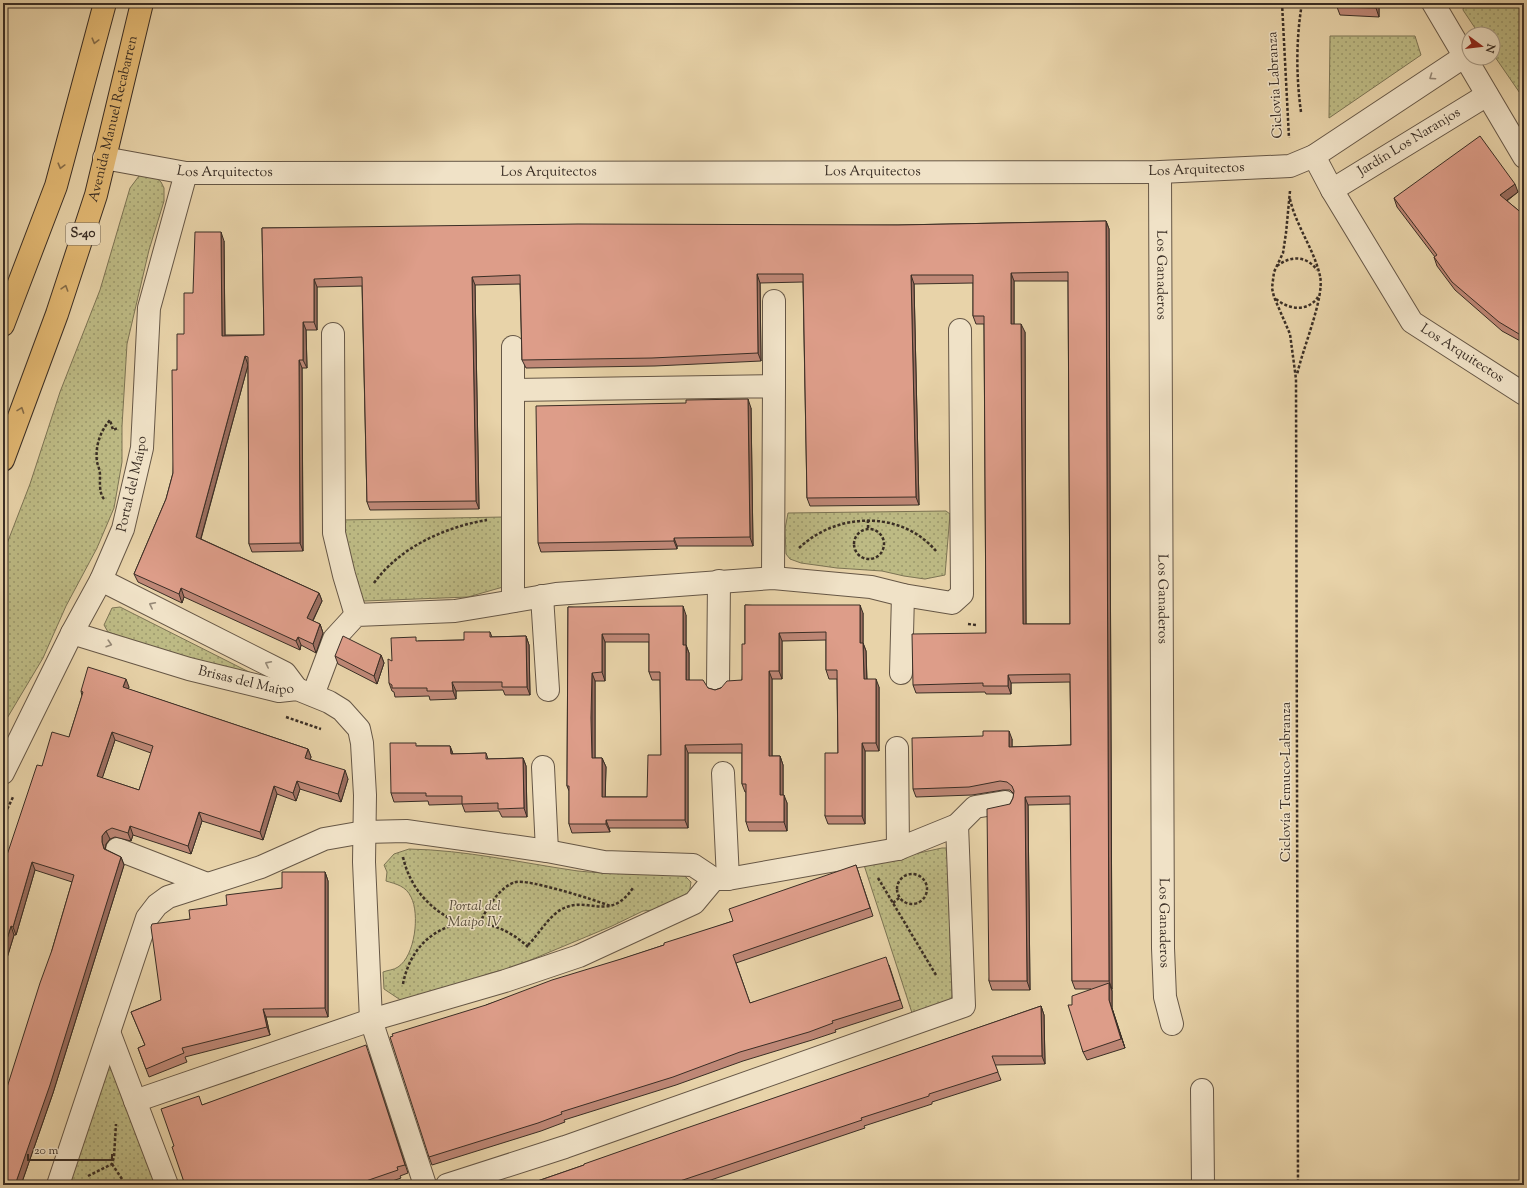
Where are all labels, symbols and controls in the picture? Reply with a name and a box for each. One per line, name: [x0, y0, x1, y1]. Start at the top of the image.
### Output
north arrow: [1461, 26, 1501, 66]
street label: Ciclovia Labranza: [1263, 30, 1289, 139]
street label: Avenida Manuel Recabarren: [84, 34, 144, 205]
one-way arrow: [91, 37, 100, 44]
text: N: [1481, 41, 1499, 55]
one-way arrow: [1430, 72, 1437, 79]
street label: Jardín Los Naranjos: [1353, 103, 1465, 182]
street label: Los Arquitectos: [1149, 158, 1245, 182]
street label: Los Arquitectos: [175, 161, 273, 183]
one-way arrow: [57, 162, 66, 169]
street label: Los Arquitectos: [825, 162, 921, 182]
street label: Los Arquitectos: [501, 163, 597, 183]
road number: S-40: [66, 223, 100, 245]
street label: Los Ganaderos: [1150, 230, 1171, 320]
one-way arrow: [61, 284, 69, 291]
street label: Los Arquitectos: [1416, 320, 1508, 388]
one-way arrow: [17, 407, 25, 414]
street label: Portal del Maipo: [113, 435, 153, 534]
street label: Los Ganaderos: [1151, 554, 1172, 644]
one-way arrow: [149, 602, 156, 610]
one-way arrow: [105, 640, 112, 648]
one-way arrow: [265, 661, 272, 669]
street label: Brisas del Maipo: [196, 662, 295, 701]
street label: Ciclovía Temuco-Labranza: [1277, 701, 1297, 862]
street label: Los Ganaderos: [1153, 878, 1174, 968]
park label: Portal del Maipo IV: [447, 897, 503, 933]
scale bar: [28, 1136, 112, 1162]
text: 20 m: [34, 1142, 59, 1160]

